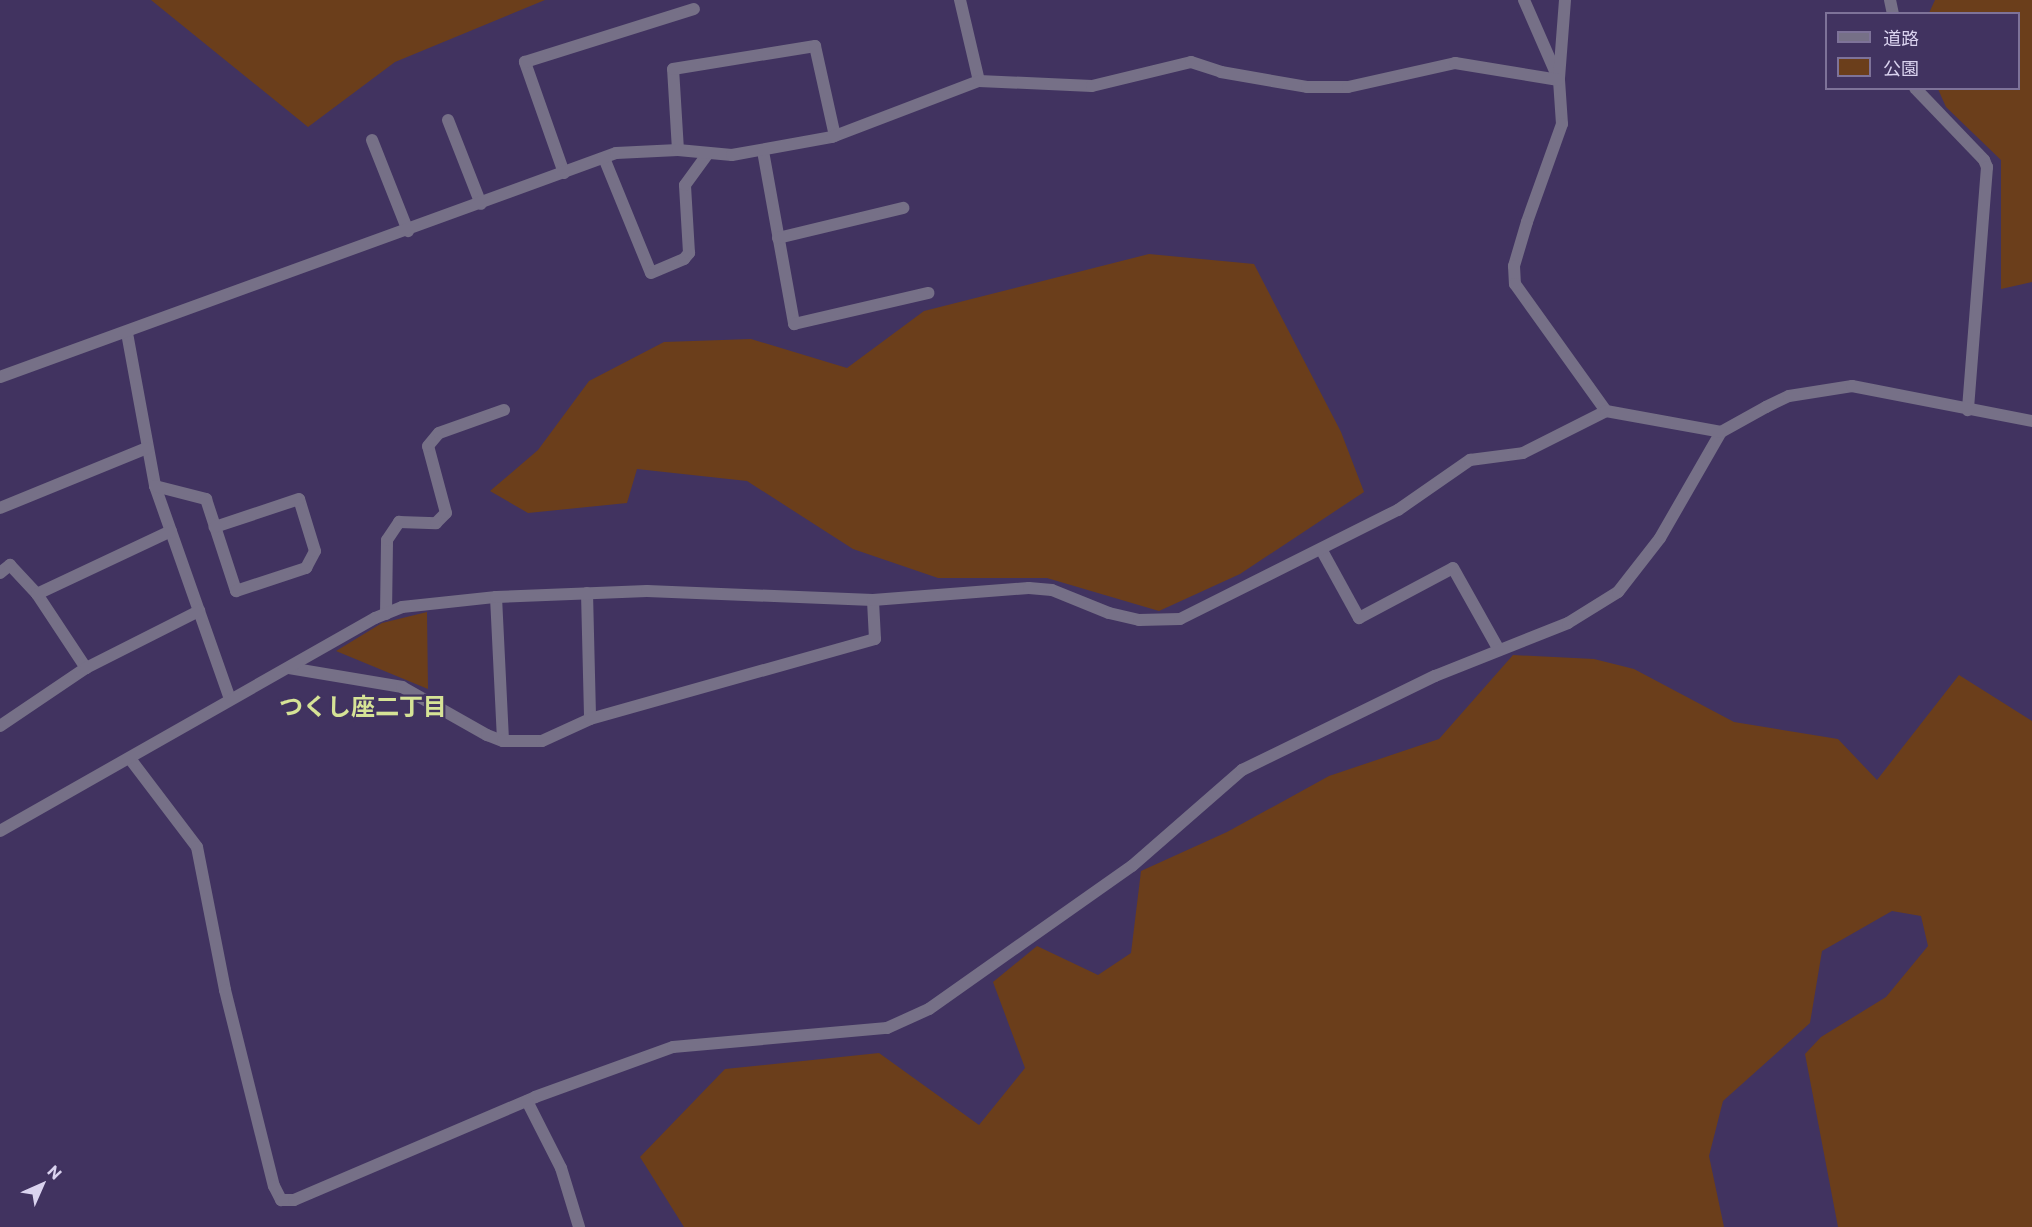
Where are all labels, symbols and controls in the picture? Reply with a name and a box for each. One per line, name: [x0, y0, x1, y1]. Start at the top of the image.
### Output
legend: [1825, 12, 2020, 90]
text: 道路: [1883, 27, 1919, 49]
text: 公園: [1883, 57, 1919, 79]
district label: つくし座二丁目: [279, 692, 447, 720]
north arrow: [12, 1155, 72, 1215]
text: N: [44, 1161, 66, 1183]

